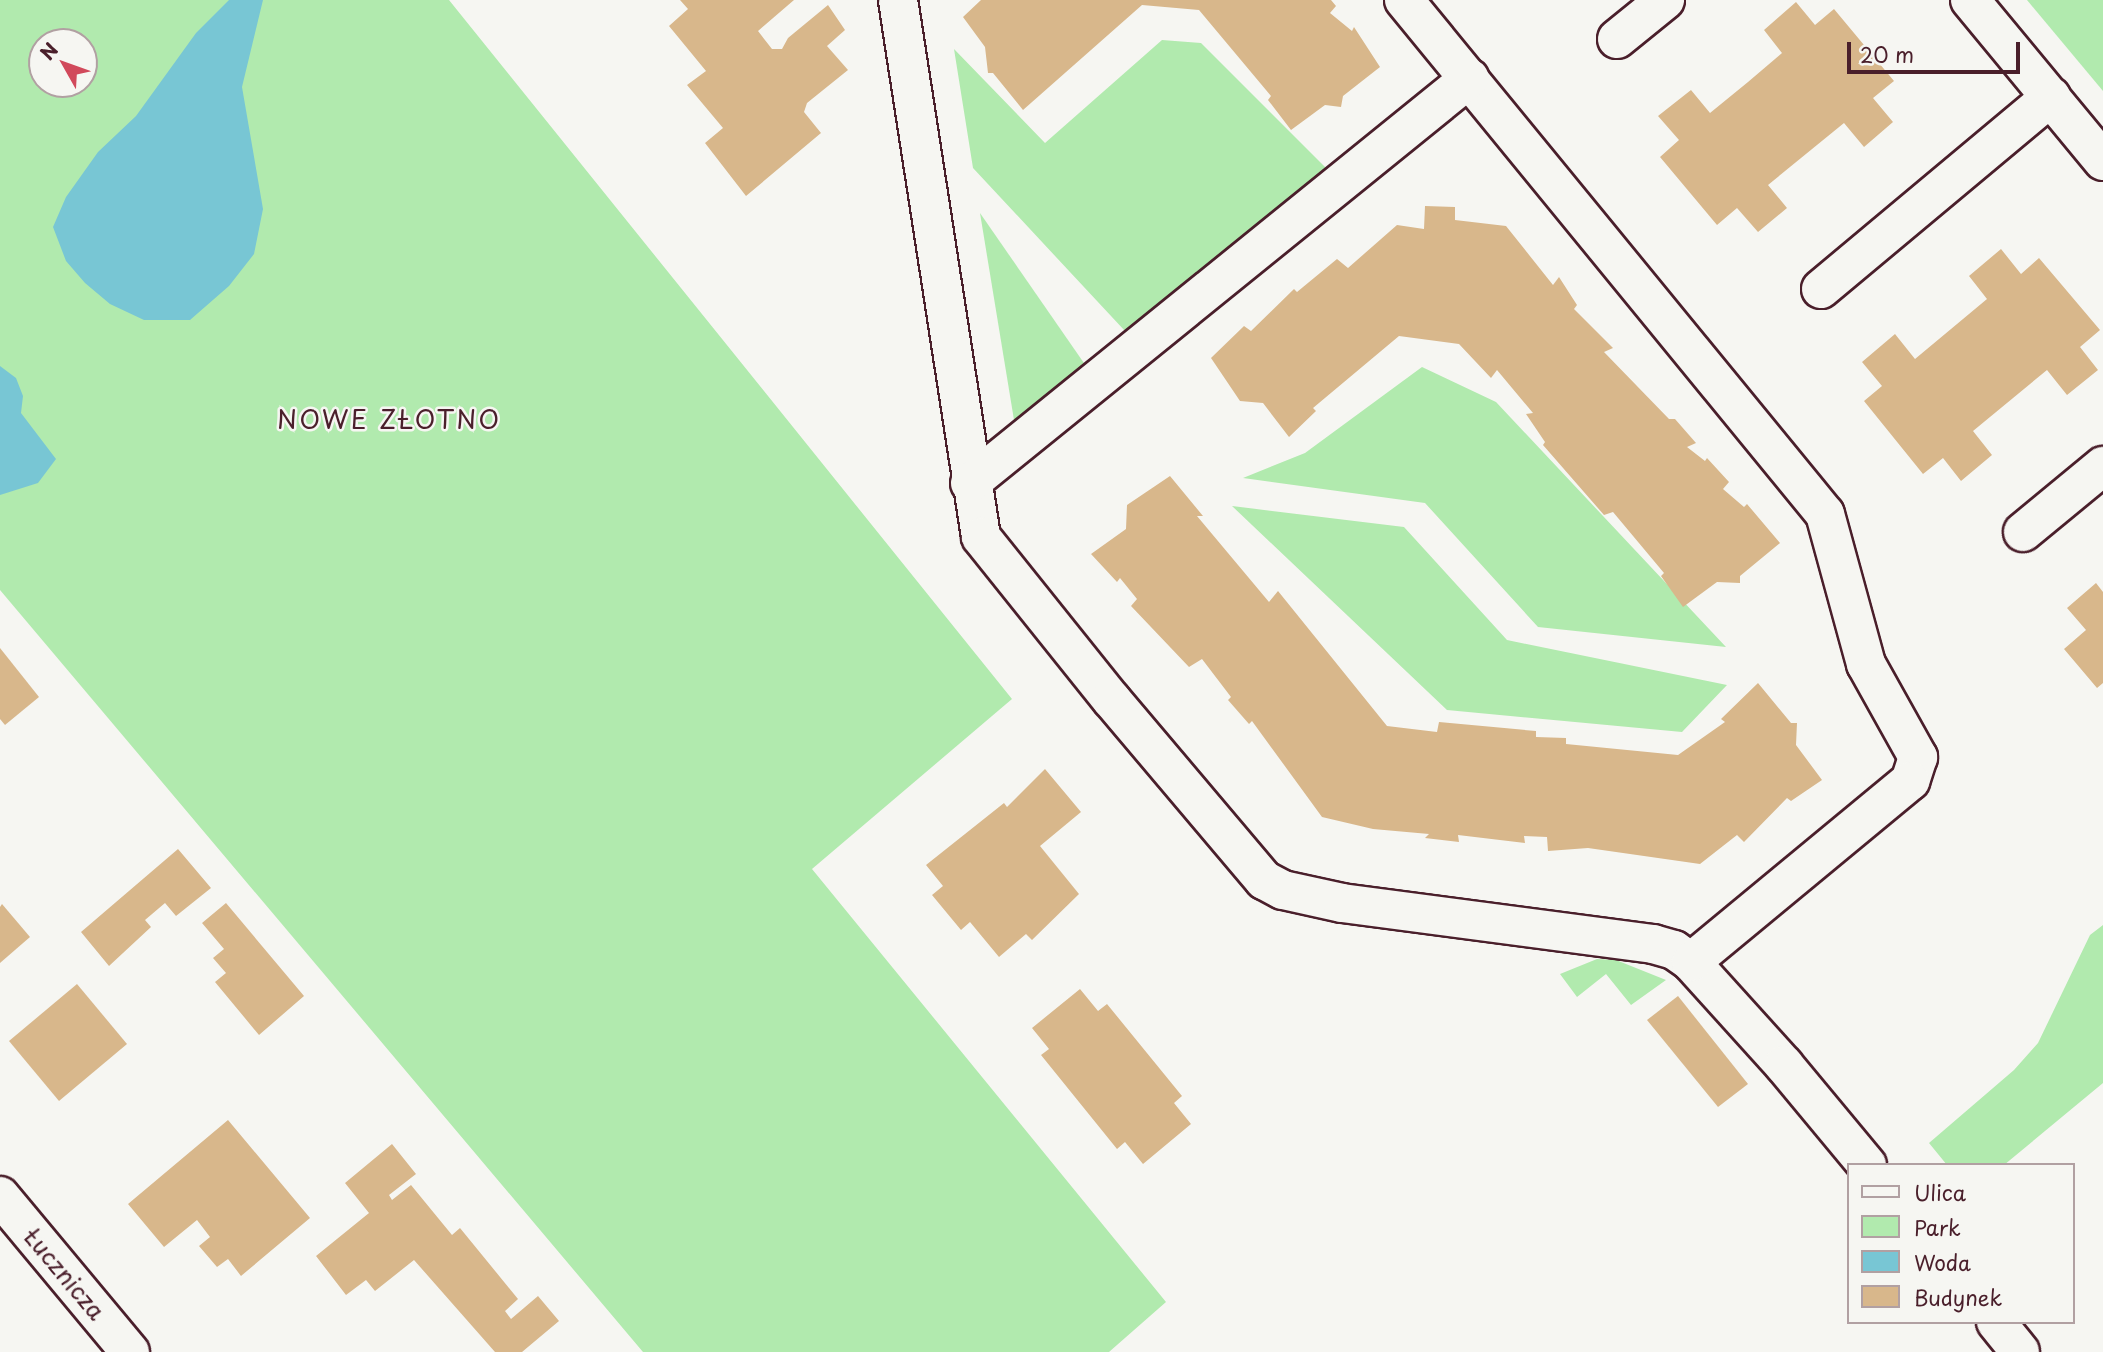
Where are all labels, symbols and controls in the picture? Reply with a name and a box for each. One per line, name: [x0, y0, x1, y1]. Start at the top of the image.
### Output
north arrow: [28, 28, 98, 98]
scale bar: [1851, 28, 2024, 72]
text: N: [33, 36, 64, 66]
text: 20 m: [1860, 38, 1914, 70]
district label: NOWE ZŁOTNO: [279, 403, 499, 435]
legend: [1848, 1163, 2075, 1324]
text: Ulica: [1914, 1176, 1966, 1208]
text: Park: [1914, 1211, 1961, 1243]
street label: Łucznicza: [19, 1223, 111, 1325]
text: Woda: [1914, 1246, 1971, 1278]
text: Budynek: [1914, 1281, 2002, 1313]

